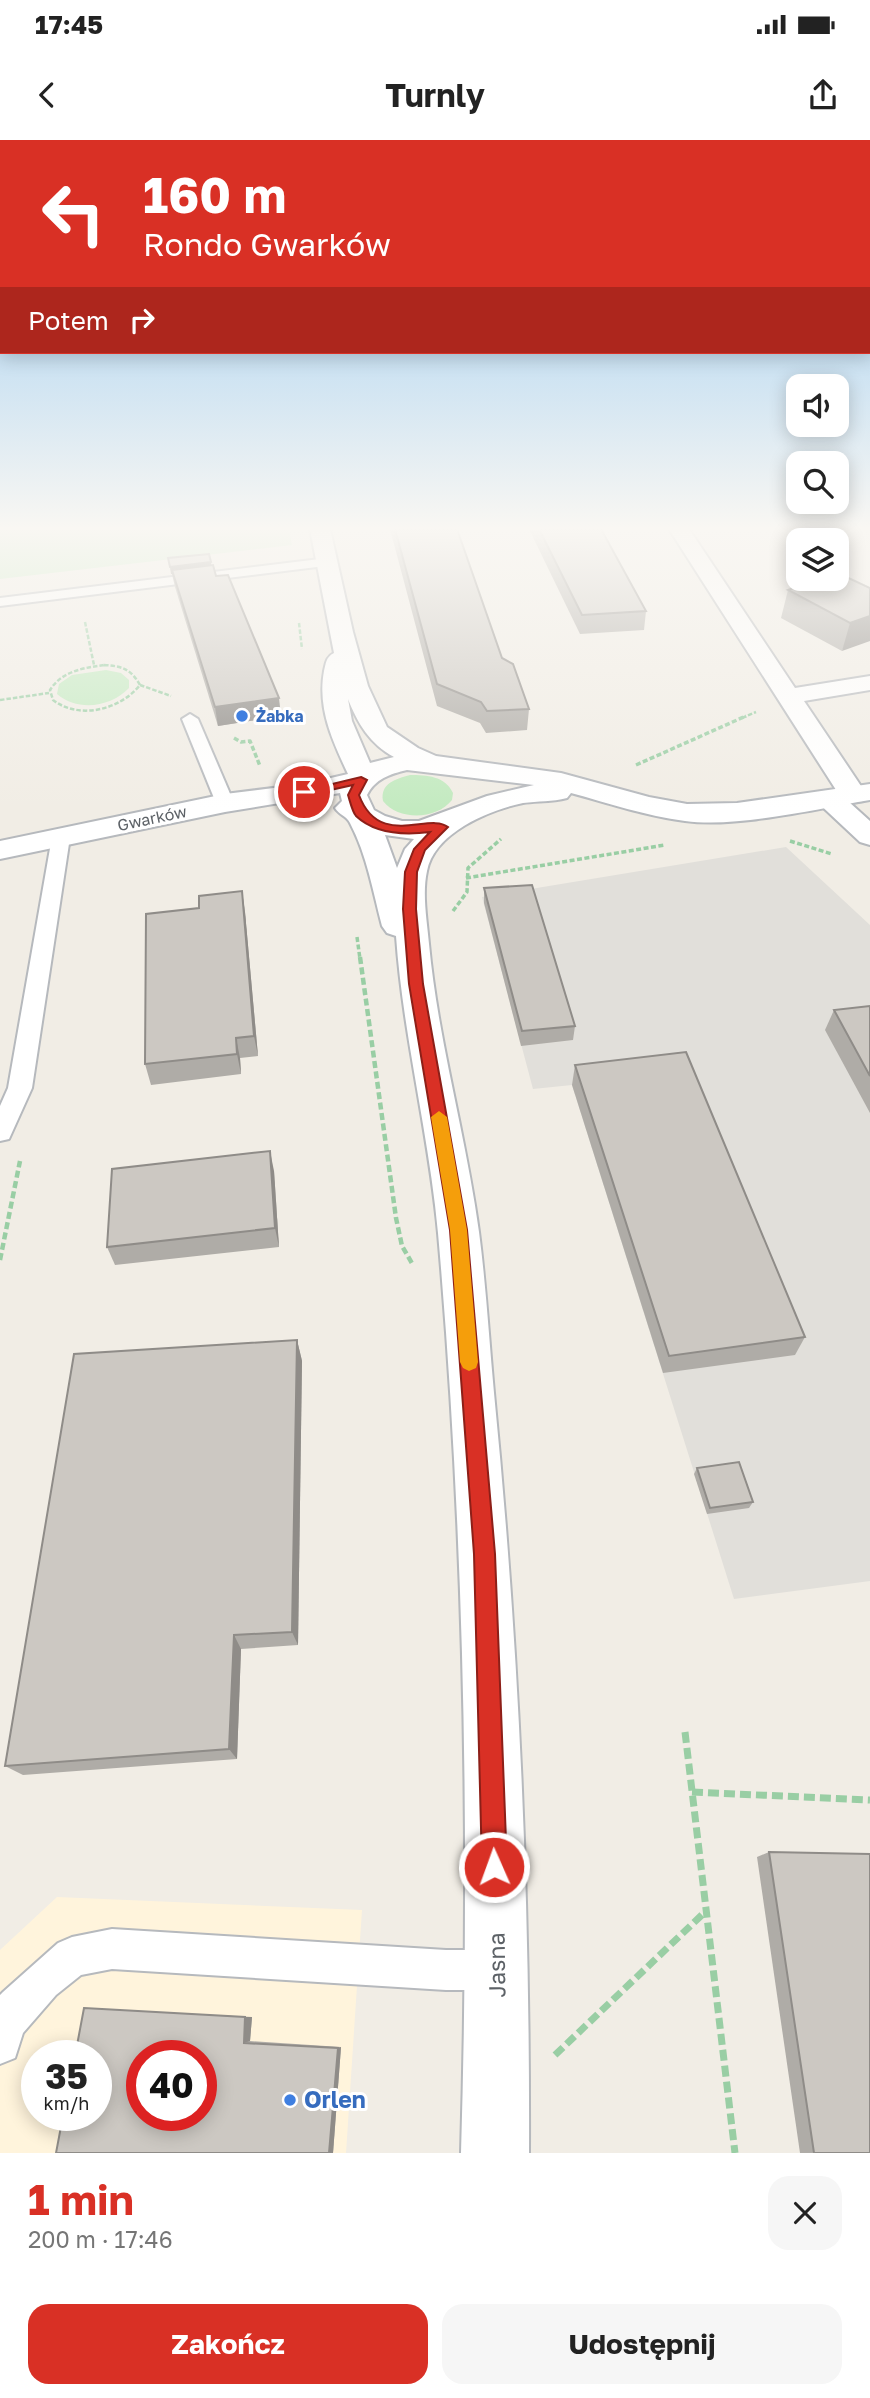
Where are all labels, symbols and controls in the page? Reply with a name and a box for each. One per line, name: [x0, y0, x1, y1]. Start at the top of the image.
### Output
text: 17:45: [35, 9, 103, 40]
icon: back: [28, 76, 66, 114]
text: Turnly: [385, 76, 485, 114]
icon: share: [804, 76, 842, 114]
text: 160 m: [143, 165, 286, 224]
icon: left: [28, 168, 119, 259]
text: Rondo Gwarków: [143, 225, 391, 263]
icon: right: [123, 301, 161, 339]
text: Potem: [28, 305, 109, 336]
map controls: [786, 374, 849, 591]
button: sound: [786, 374, 849, 437]
button: search: [786, 451, 849, 514]
button: layers: [786, 528, 849, 591]
place label: Żabka: [256, 706, 304, 726]
marker: Żabka: [234, 708, 250, 724]
pin: [274, 762, 334, 822]
icon: arrive: [285, 773, 323, 811]
street label: Gwarków: [116, 801, 189, 835]
position arrow: [457, 1830, 531, 1904]
street label: Jasna: [481, 1932, 511, 1998]
speed limit sign: 40: [126, 2040, 217, 2131]
text: 35: [45, 2055, 88, 2097]
place label: Orlen: [304, 2085, 366, 2113]
text: km/h: [44, 2092, 89, 2114]
marker: Orlen: [282, 2092, 298, 2108]
text: 1 min: [28, 2174, 134, 2224]
button: close: [768, 2176, 842, 2250]
text: 200 m · 17:46: [28, 2225, 173, 2253]
button: Zakończ: [28, 2304, 428, 2384]
button: Udostępnij: [442, 2304, 842, 2384]

